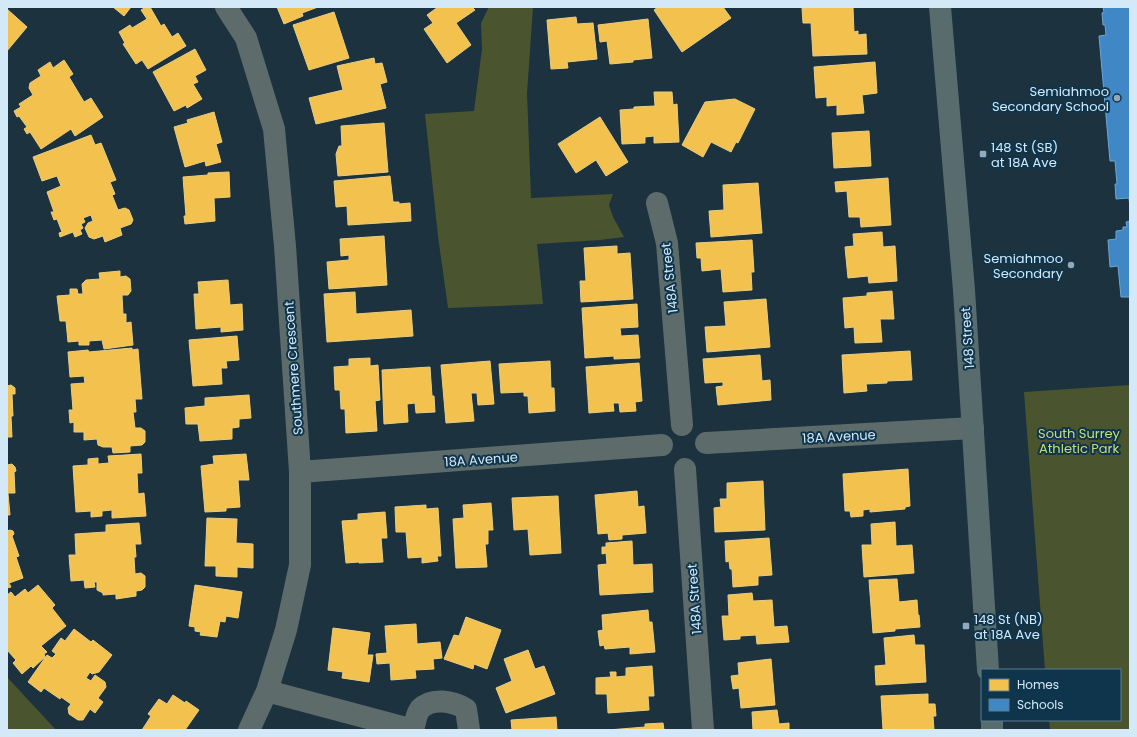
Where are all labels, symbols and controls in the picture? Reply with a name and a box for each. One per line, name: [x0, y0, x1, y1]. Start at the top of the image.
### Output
place label: Semiahmoo Secondary School: [992, 82, 1109, 116]
marker: Semiahmoo Secondary School: [1112, 93, 1122, 103]
place label: 148 St (SB) at 18A Ave: [991, 138, 1058, 172]
marker: 148 St (SB) at 18A Ave: [978, 149, 988, 159]
street label: 148A Street: [656, 241, 683, 314]
place label: Semiahmoo Secondary: [984, 249, 1064, 283]
marker: Semiahmoo Secondary: [1066, 260, 1076, 270]
street label: Southmere Crescent: [279, 300, 308, 435]
street label: 148 Street: [956, 306, 979, 370]
park label: South Surrey Athletic Park: [1038, 424, 1121, 458]
street label: 18A Avenue: [802, 425, 876, 448]
street label: 18A Avenue: [444, 447, 518, 472]
street label: 148A Street: [683, 563, 706, 635]
place label: 148 St (NB) at 18A Ave: [974, 610, 1043, 644]
marker: 148 St (NB) at 18A Ave: [961, 621, 971, 631]
legend: [981, 669, 1121, 721]
text: Homes: [1017, 676, 1059, 693]
text: Schools: [1017, 696, 1064, 713]

